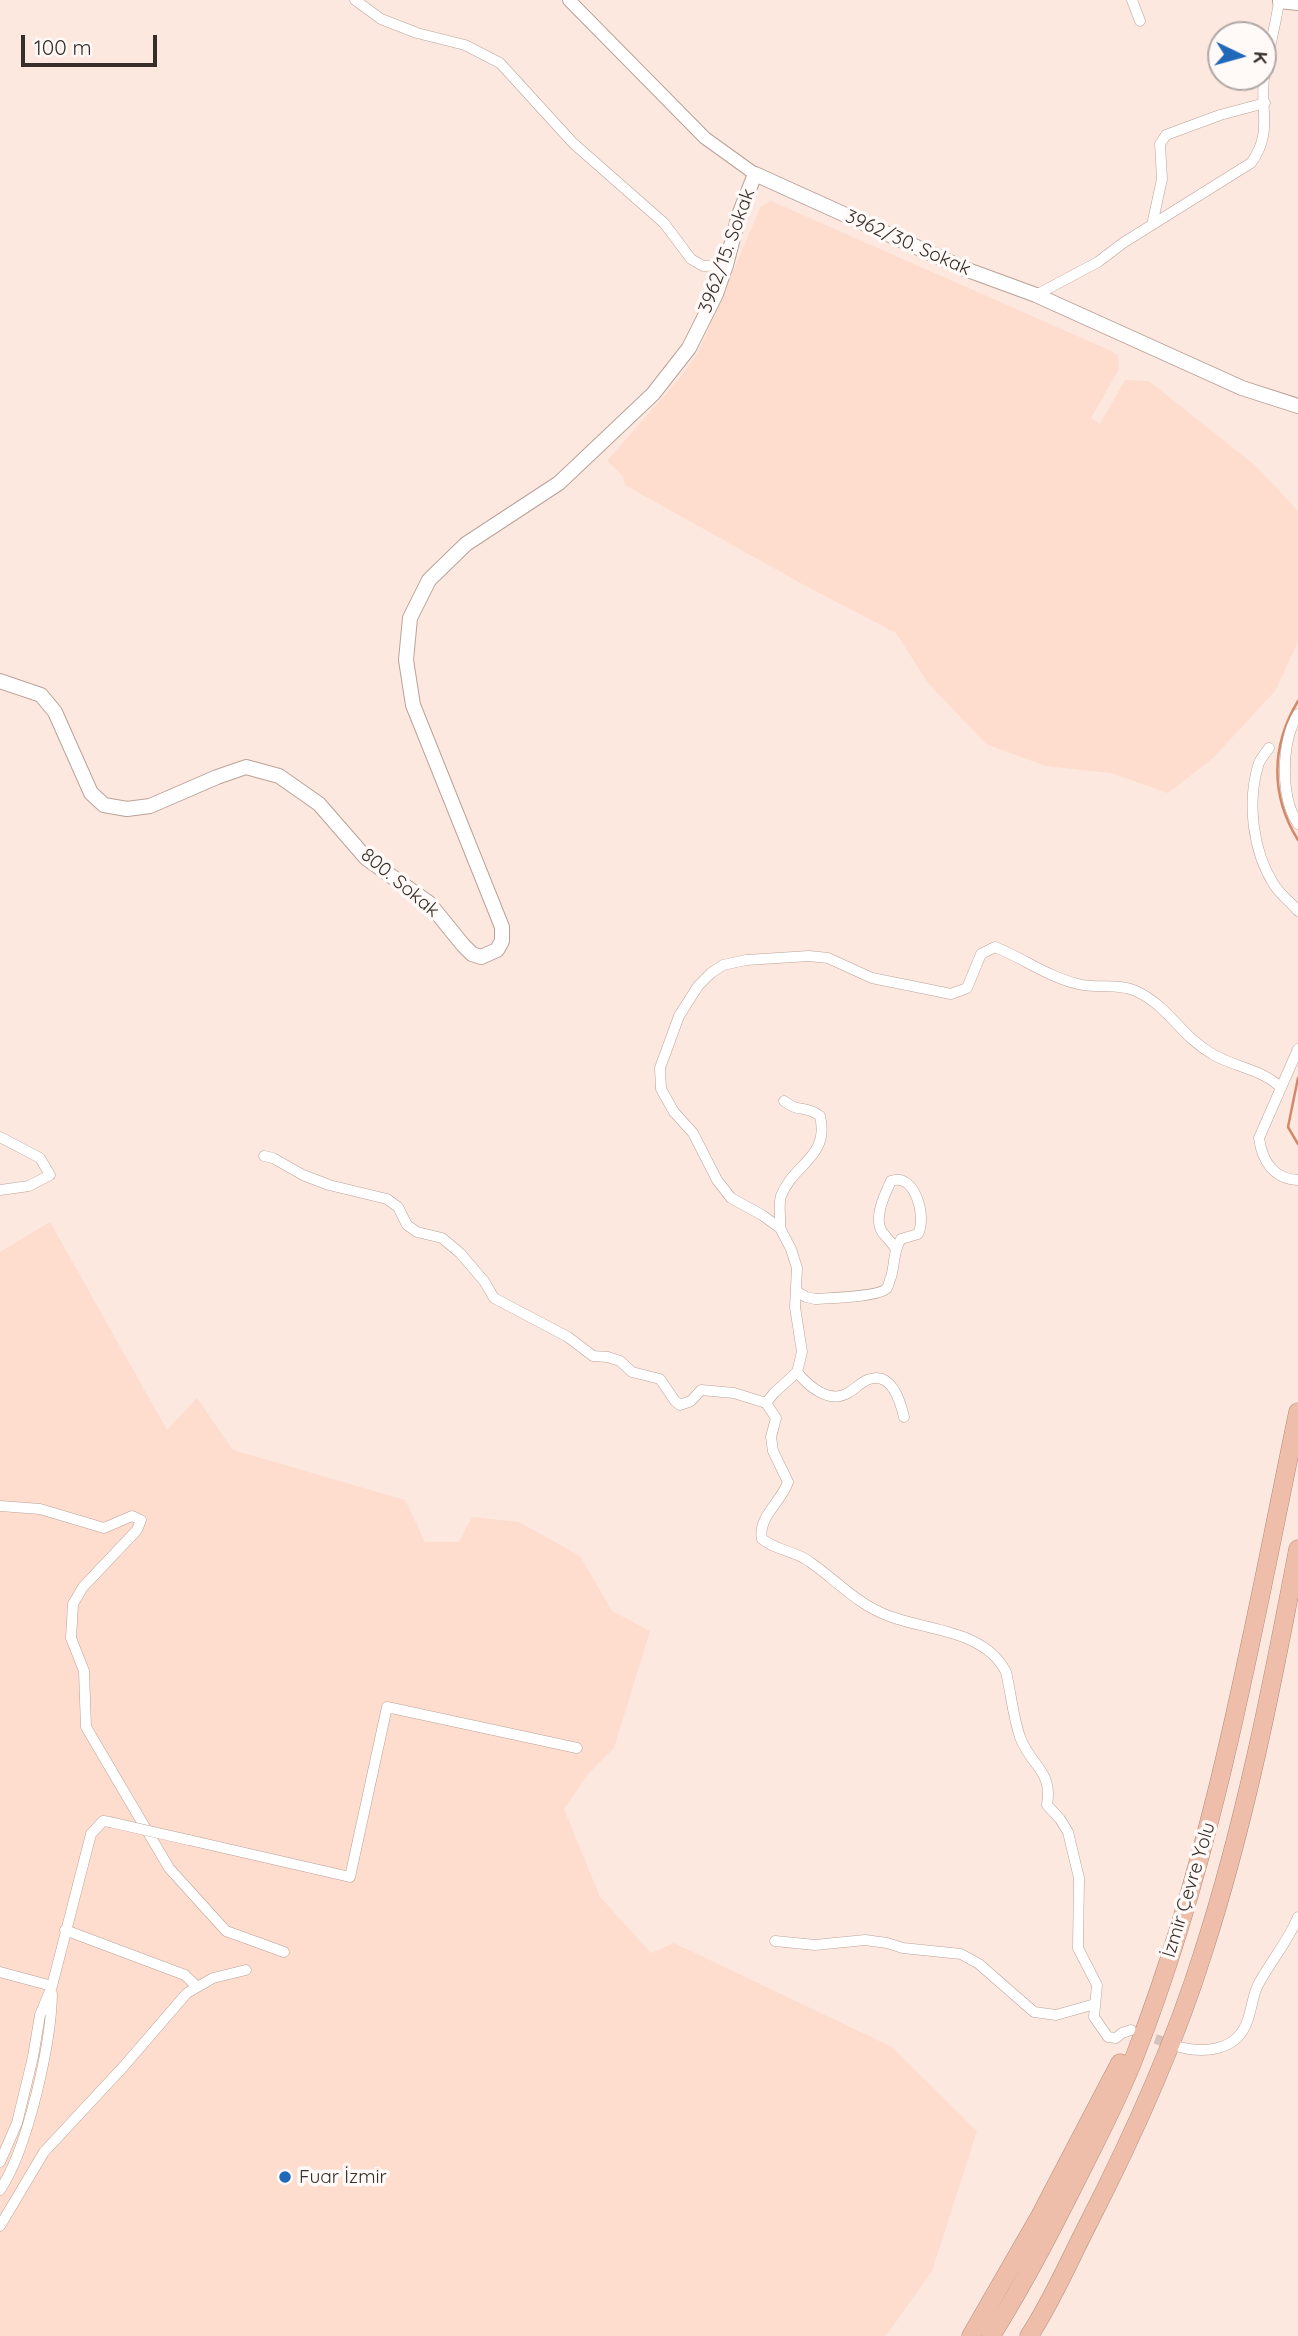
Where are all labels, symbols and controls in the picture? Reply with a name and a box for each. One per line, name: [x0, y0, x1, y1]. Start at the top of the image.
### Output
scale bar: [24, 21, 161, 65]
north arrow: [1207, 21, 1277, 91]
text: 100 m: [34, 34, 92, 60]
text: K: [1248, 50, 1273, 65]
street label: 3962/15. Sokak: [694, 186, 760, 316]
street label: 3962/30. Sokak: [842, 205, 974, 281]
street label: 800. Sokak: [356, 844, 444, 922]
street label: İzmir Çevre Yolu: [1158, 1820, 1220, 1960]
place label: Fuar İzmir: [299, 2166, 387, 2188]
marker: Fuar İzmir: [277, 2169, 293, 2185]

